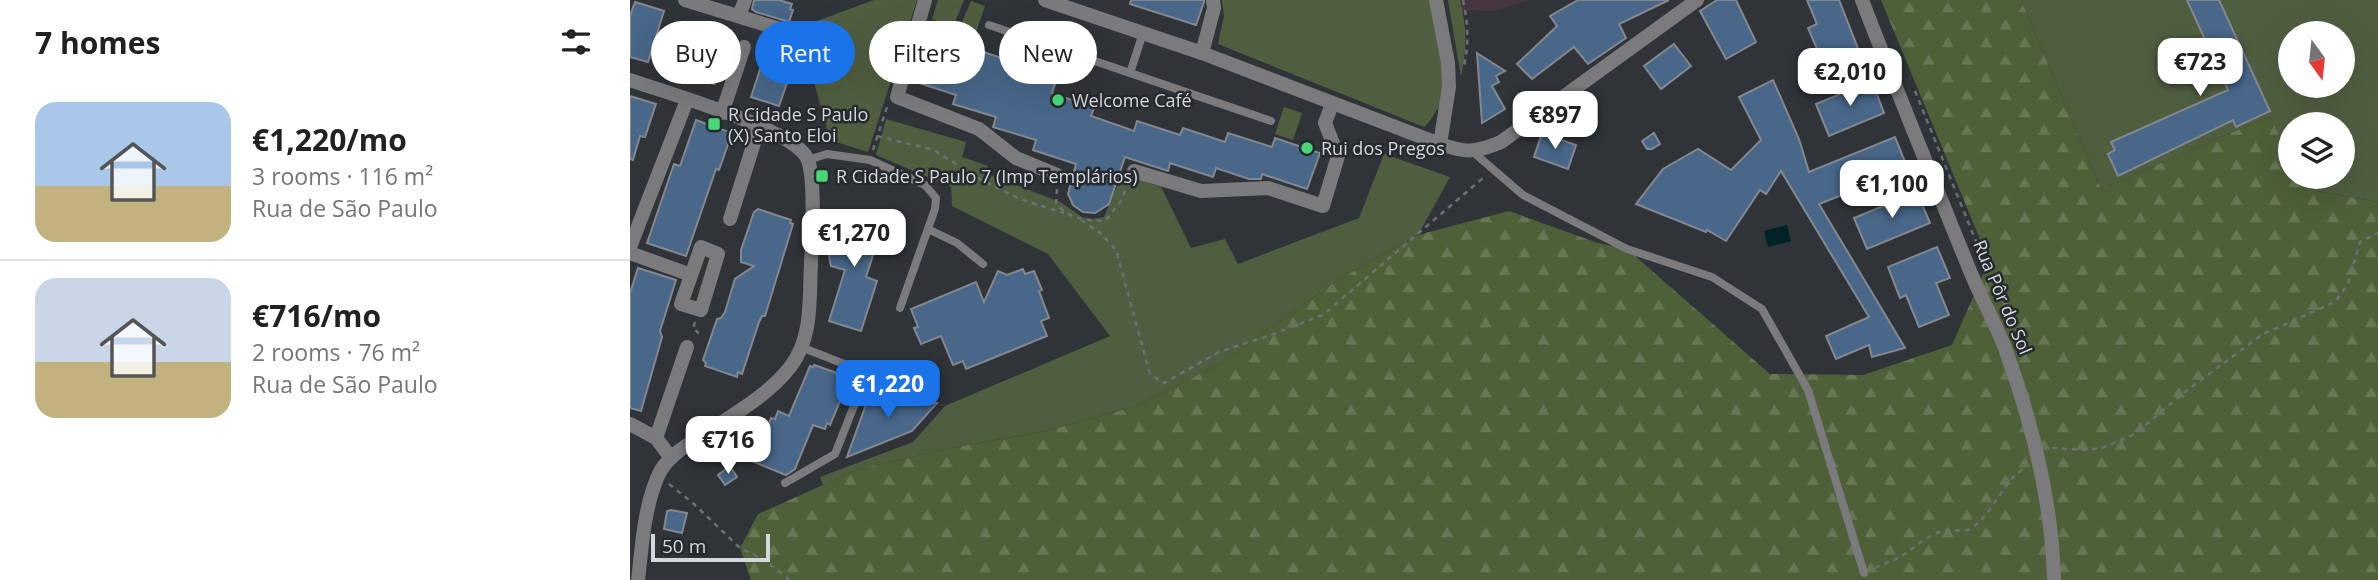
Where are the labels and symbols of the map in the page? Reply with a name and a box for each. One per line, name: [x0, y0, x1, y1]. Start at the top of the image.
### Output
north arrow: [2278, 21, 2356, 98]
pin: €723: [2159, 38, 2241, 98]
pin: €2,010: [1793, 48, 1907, 108]
place label: Welcome Café: [1072, 88, 1192, 112]
marker: Welcome Café: [1050, 92, 1066, 108]
pin: €897: [1514, 92, 1596, 151]
place label: R Cidade S Paulo (X) Santo Eloi: [728, 102, 868, 147]
marker: R Cidade S Paulo (X) Santo Eloi: [706, 116, 722, 132]
place label: Rui dos Pregos: [1321, 136, 1445, 160]
marker: Rui dos Pregos: [1299, 140, 1315, 156]
pin: €1,100: [1835, 160, 1949, 220]
place label: R Cidade S Paulo 7 (Imp Templários): [836, 164, 1137, 188]
marker: R Cidade S Paulo 7 (Imp Templários): [814, 168, 830, 184]
pin: €1,270: [797, 210, 911, 269]
street label: Rua Pôr do Sol: [1968, 236, 2038, 358]
pin: €1,220: [831, 360, 945, 420]
pin: €716: [687, 416, 769, 476]
scale bar: [651, 531, 770, 563]

